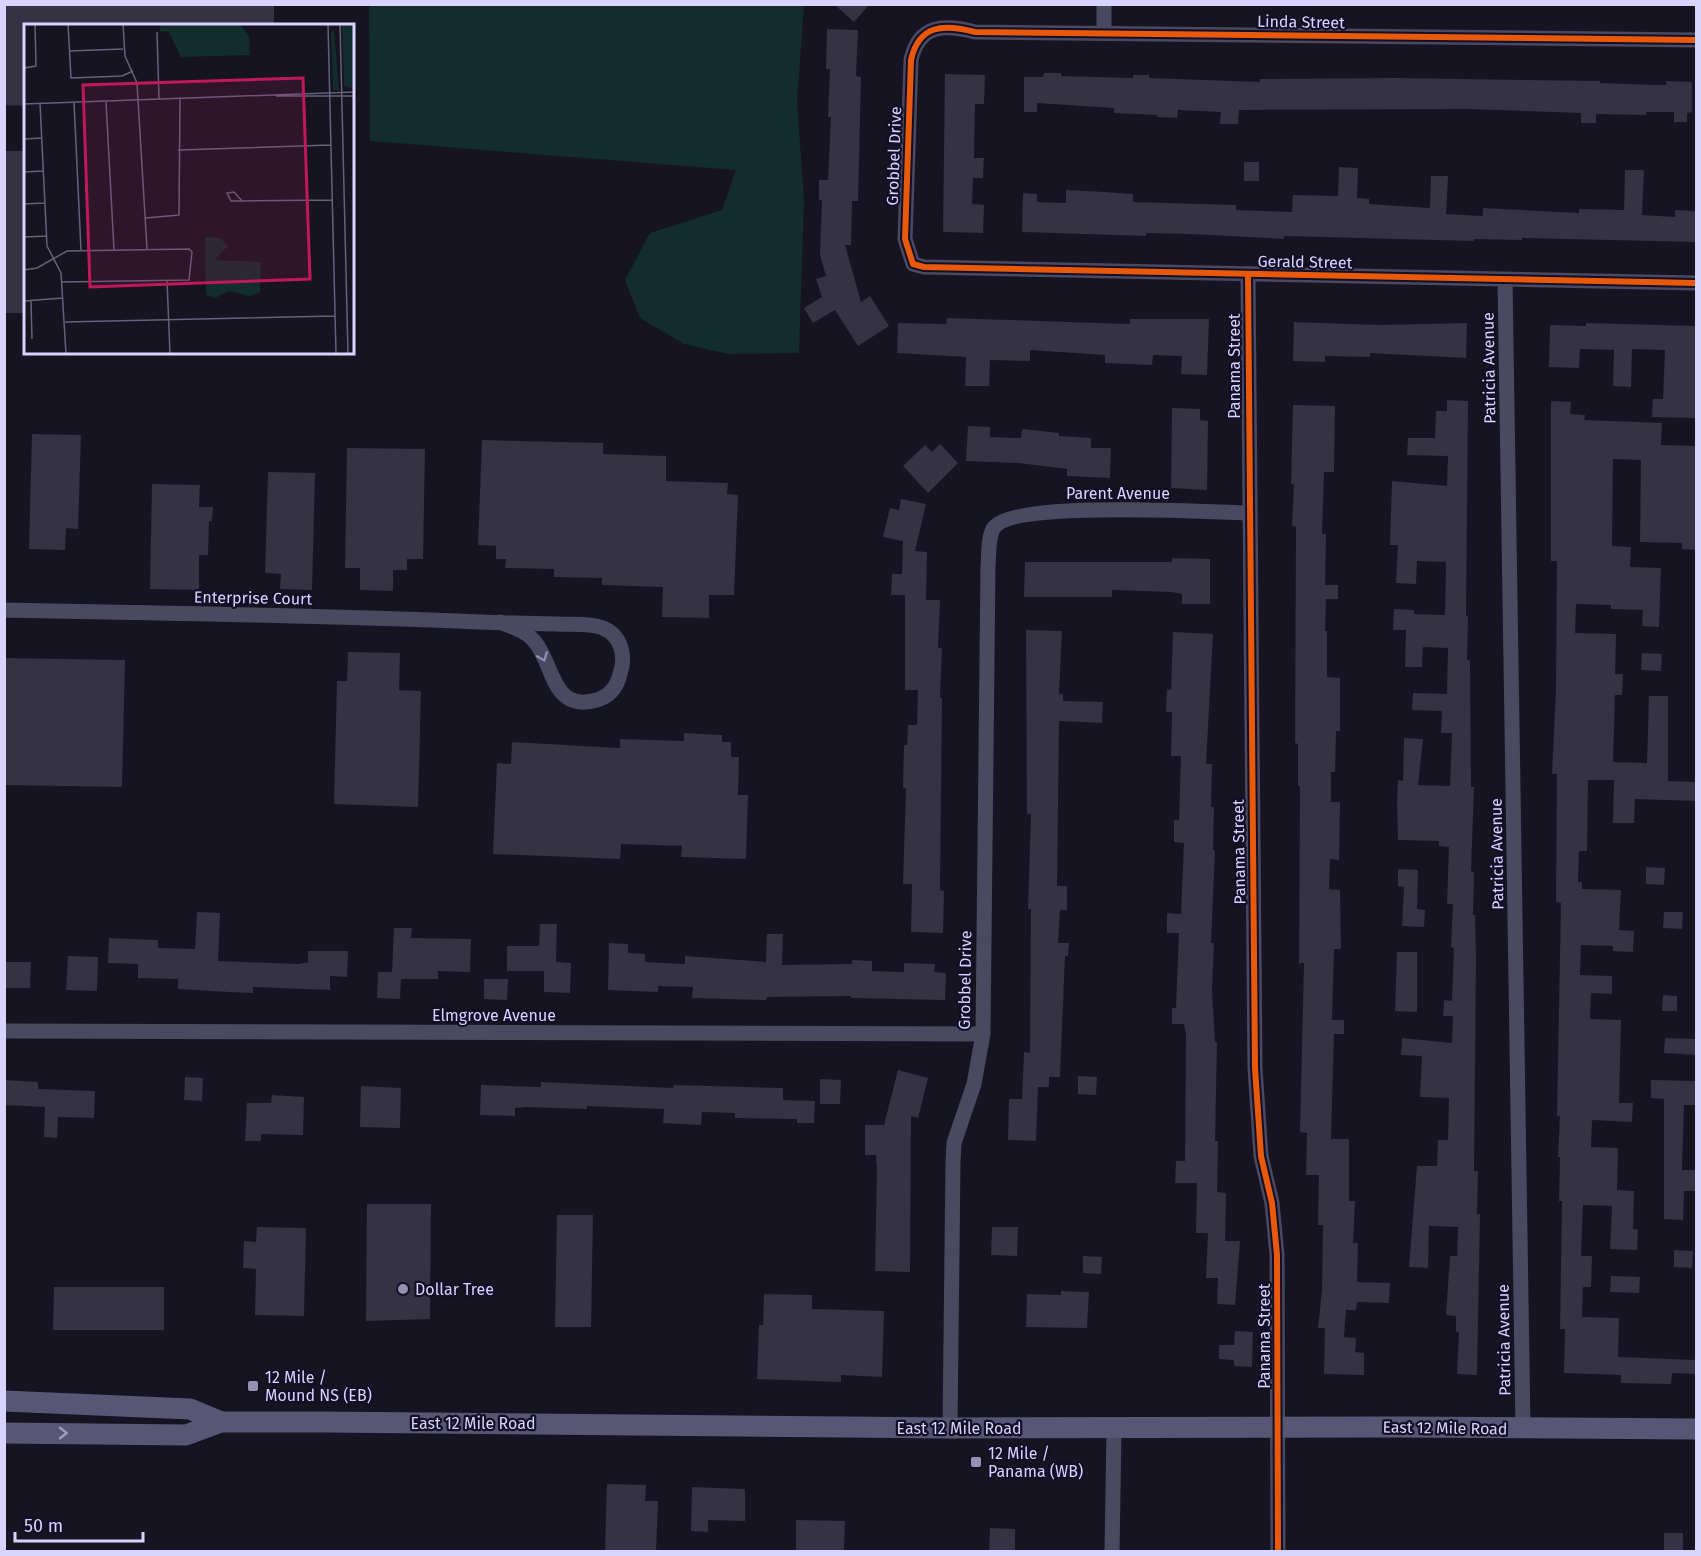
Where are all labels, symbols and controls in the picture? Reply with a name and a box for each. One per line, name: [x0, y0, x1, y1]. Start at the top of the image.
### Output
street label: Linda Street: [1257, 12, 1345, 32]
inset map: [24, 24, 354, 354]
street label: Grobbel Drive: [883, 106, 905, 206]
street label: Gerald Street: [1257, 252, 1353, 272]
street label: Patricia Avenue: [1479, 312, 1499, 424]
street label: Panama Street: [1225, 313, 1244, 419]
street label: Parent Avenue: [1066, 484, 1170, 503]
street label: Enterprise Court: [194, 587, 312, 609]
one-way arrow: [536, 651, 548, 662]
street label: Patricia Avenue: [1487, 798, 1507, 910]
street label: Panama Street: [1229, 799, 1249, 905]
street label: Grobbel Drive: [955, 930, 975, 1030]
street label: Elmgrove Avenue: [432, 1006, 556, 1025]
place label: Dollar Tree: [415, 1280, 494, 1299]
marker: Dollar Tree: [396, 1282, 410, 1296]
street label: Panama Street: [1255, 1283, 1274, 1389]
street label: Patricia Avenue: [1494, 1284, 1514, 1396]
place label: 12 Mile / Mound NS (EB): [265, 1368, 372, 1405]
marker: 12 Mile / Mound NS (EB): [246, 1379, 260, 1393]
street label: East 12 Mile Road: [411, 1414, 535, 1433]
street label: East 12 Mile Road: [1382, 1417, 1508, 1439]
street label: East 12 Mile Road: [897, 1419, 1021, 1438]
one-way arrow: [58, 1427, 67, 1440]
place label: 12 Mile / Panama (WB): [988, 1444, 1083, 1481]
marker: 12 Mile / Panama (WB): [969, 1455, 983, 1469]
scale bar: [15, 1505, 142, 1543]
text: 50 m: [24, 1515, 63, 1537]

